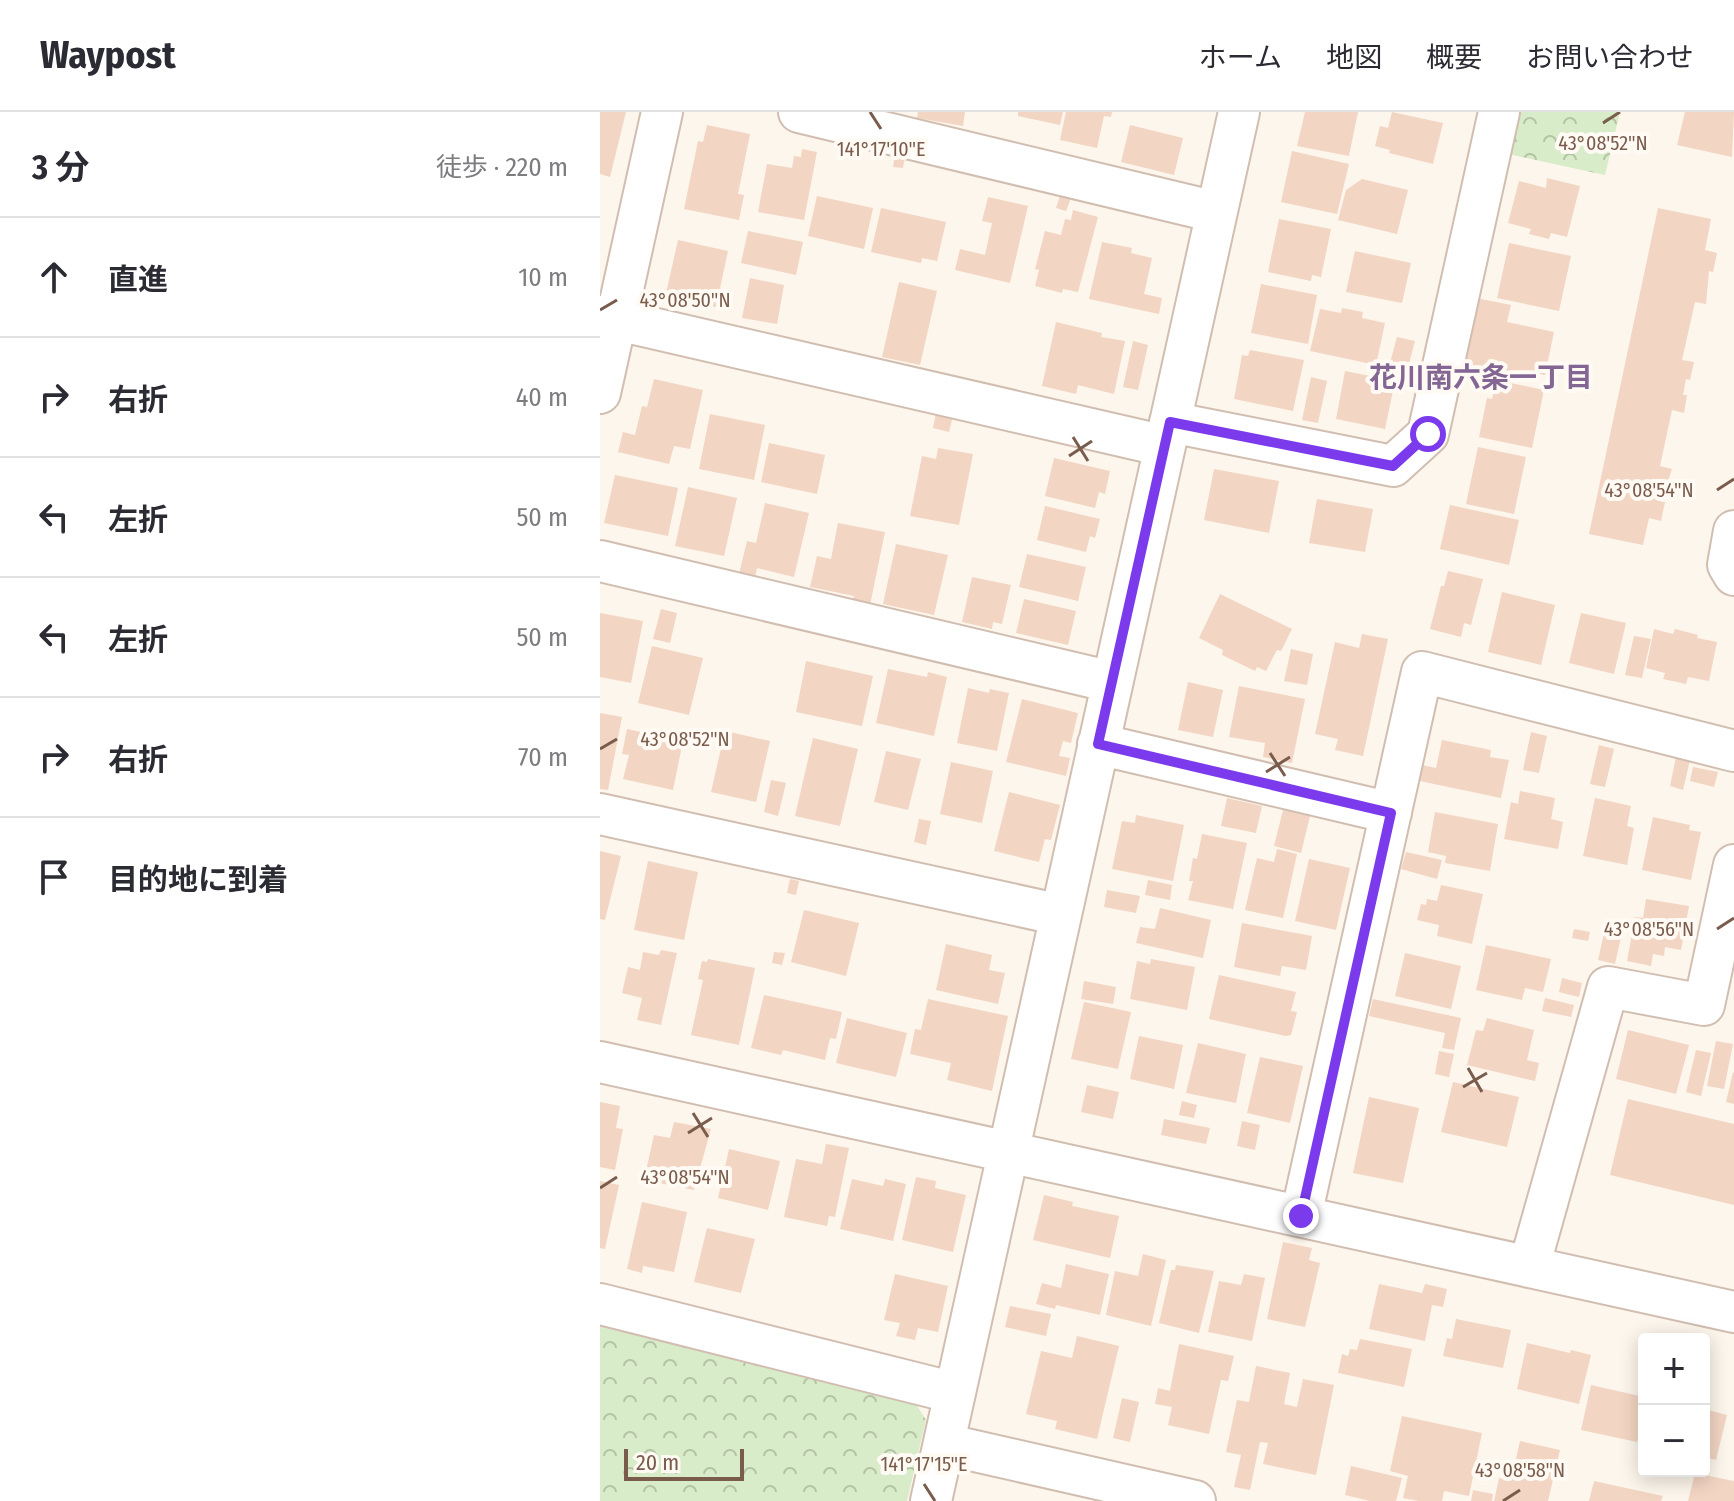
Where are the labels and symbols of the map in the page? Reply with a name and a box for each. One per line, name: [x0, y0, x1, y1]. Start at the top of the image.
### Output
text: 43°08'52"N: [1558, 131, 1648, 155]
text: 141°17'10"E: [837, 137, 925, 161]
text: 43°08'50"N: [639, 288, 731, 312]
district label: 花川南六条一丁目: [1369, 361, 1593, 394]
route start: [1410, 416, 1446, 452]
text: 43°08'54"N: [1604, 478, 1694, 502]
text: 43°08'52"N: [640, 727, 730, 751]
text: 43°08'56"N: [1604, 917, 1694, 941]
text: 43°08'54"N: [640, 1165, 730, 1189]
route end: [1283, 1198, 1319, 1234]
scale bar: [624, 1445, 744, 1481]
text: 141°17'15"E: [880, 1452, 968, 1476]
text: 43°08'58"N: [1475, 1458, 1565, 1482]

